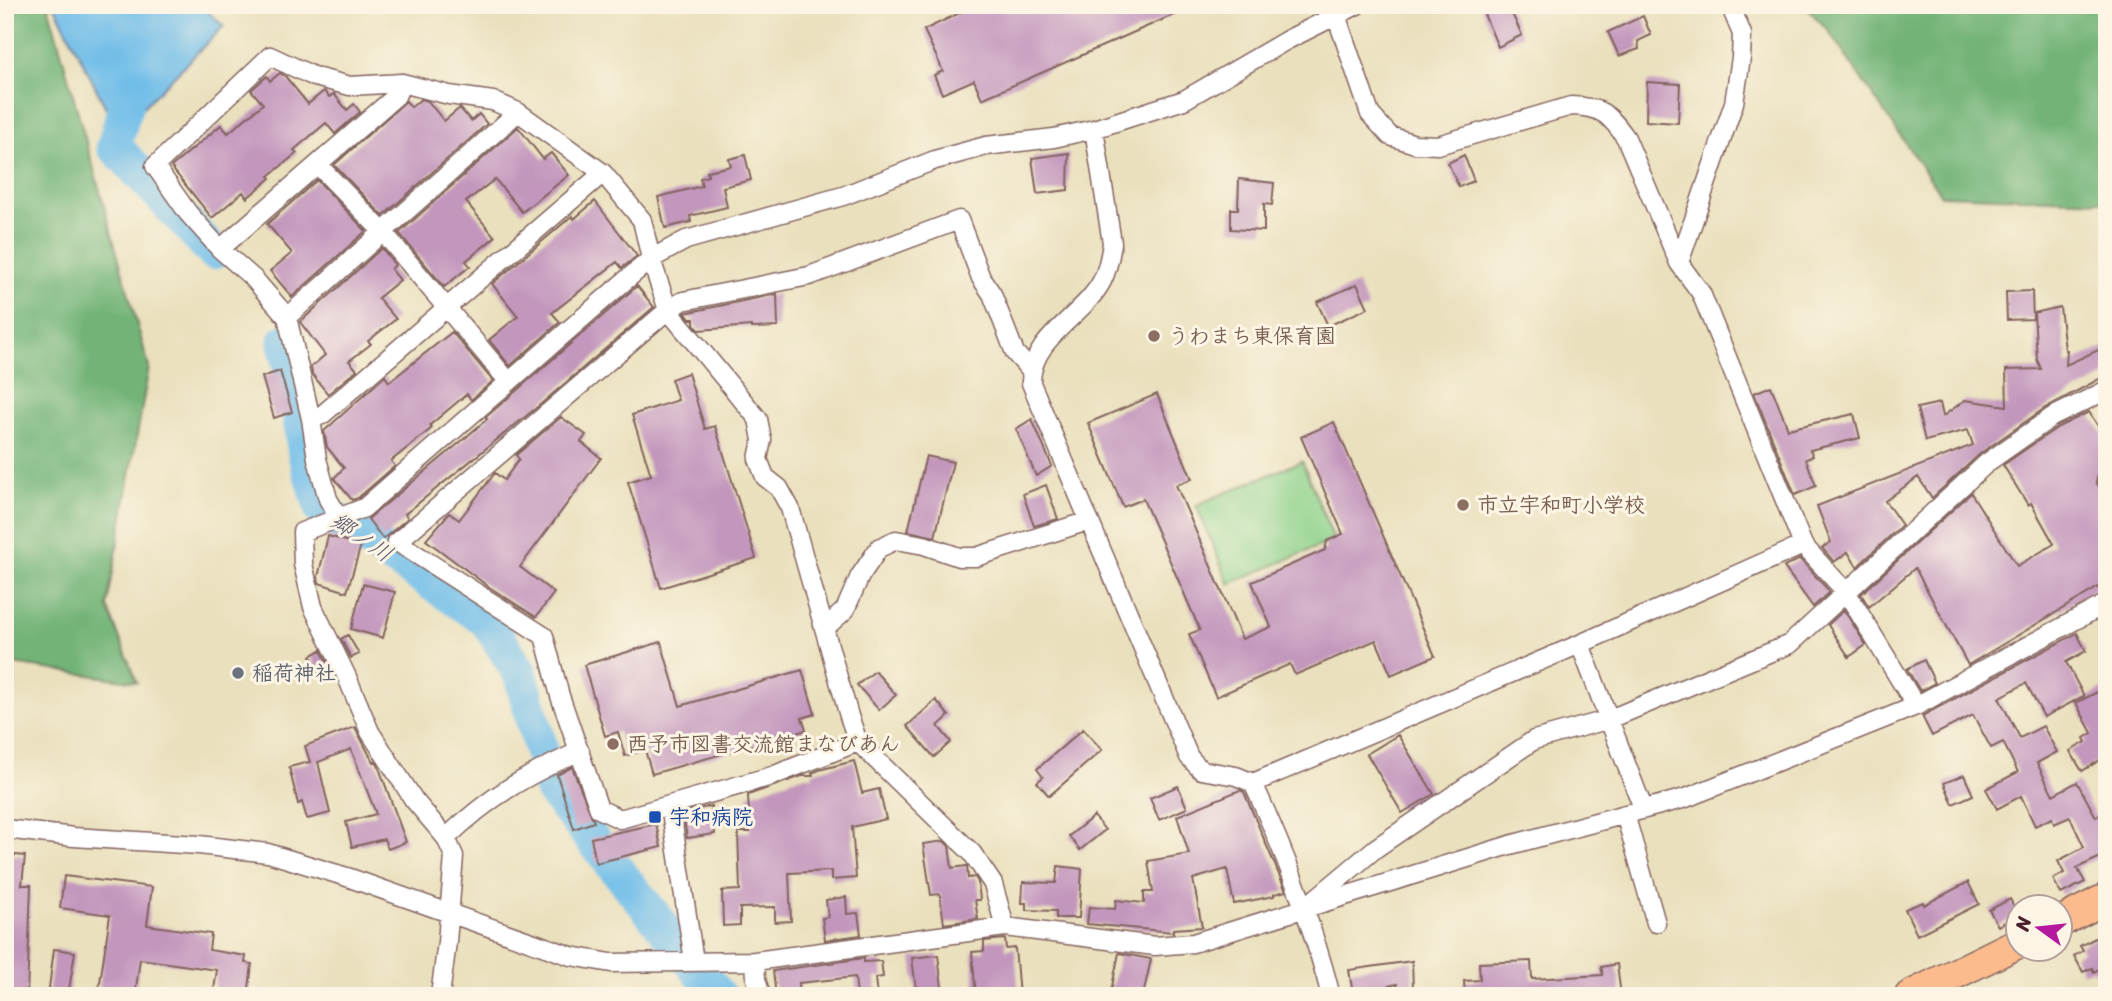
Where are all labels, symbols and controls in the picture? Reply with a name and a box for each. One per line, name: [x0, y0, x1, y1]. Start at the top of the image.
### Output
place label: うわまち東保育園: [1168, 317, 1336, 355]
marker: うわまち東保育園: [1146, 328, 1162, 344]
place label: 市立宇和町小学校: [1477, 486, 1645, 524]
marker: 市立宇和町小学校: [1455, 497, 1471, 513]
water label: 郷ノ川: [322, 501, 402, 574]
place label: 稲荷神社: [252, 654, 336, 692]
marker: 稲荷神社: [230, 665, 246, 681]
place label: 西予市図書交流館まなびあん: [627, 725, 900, 763]
marker: 西予市図書交流館まなびあん: [605, 736, 621, 752]
place label: 宇和病院: [669, 798, 753, 836]
marker: 宇和病院: [647, 809, 663, 825]
north arrow: [2004, 892, 2074, 962]
text: N: [2005, 912, 2041, 935]

